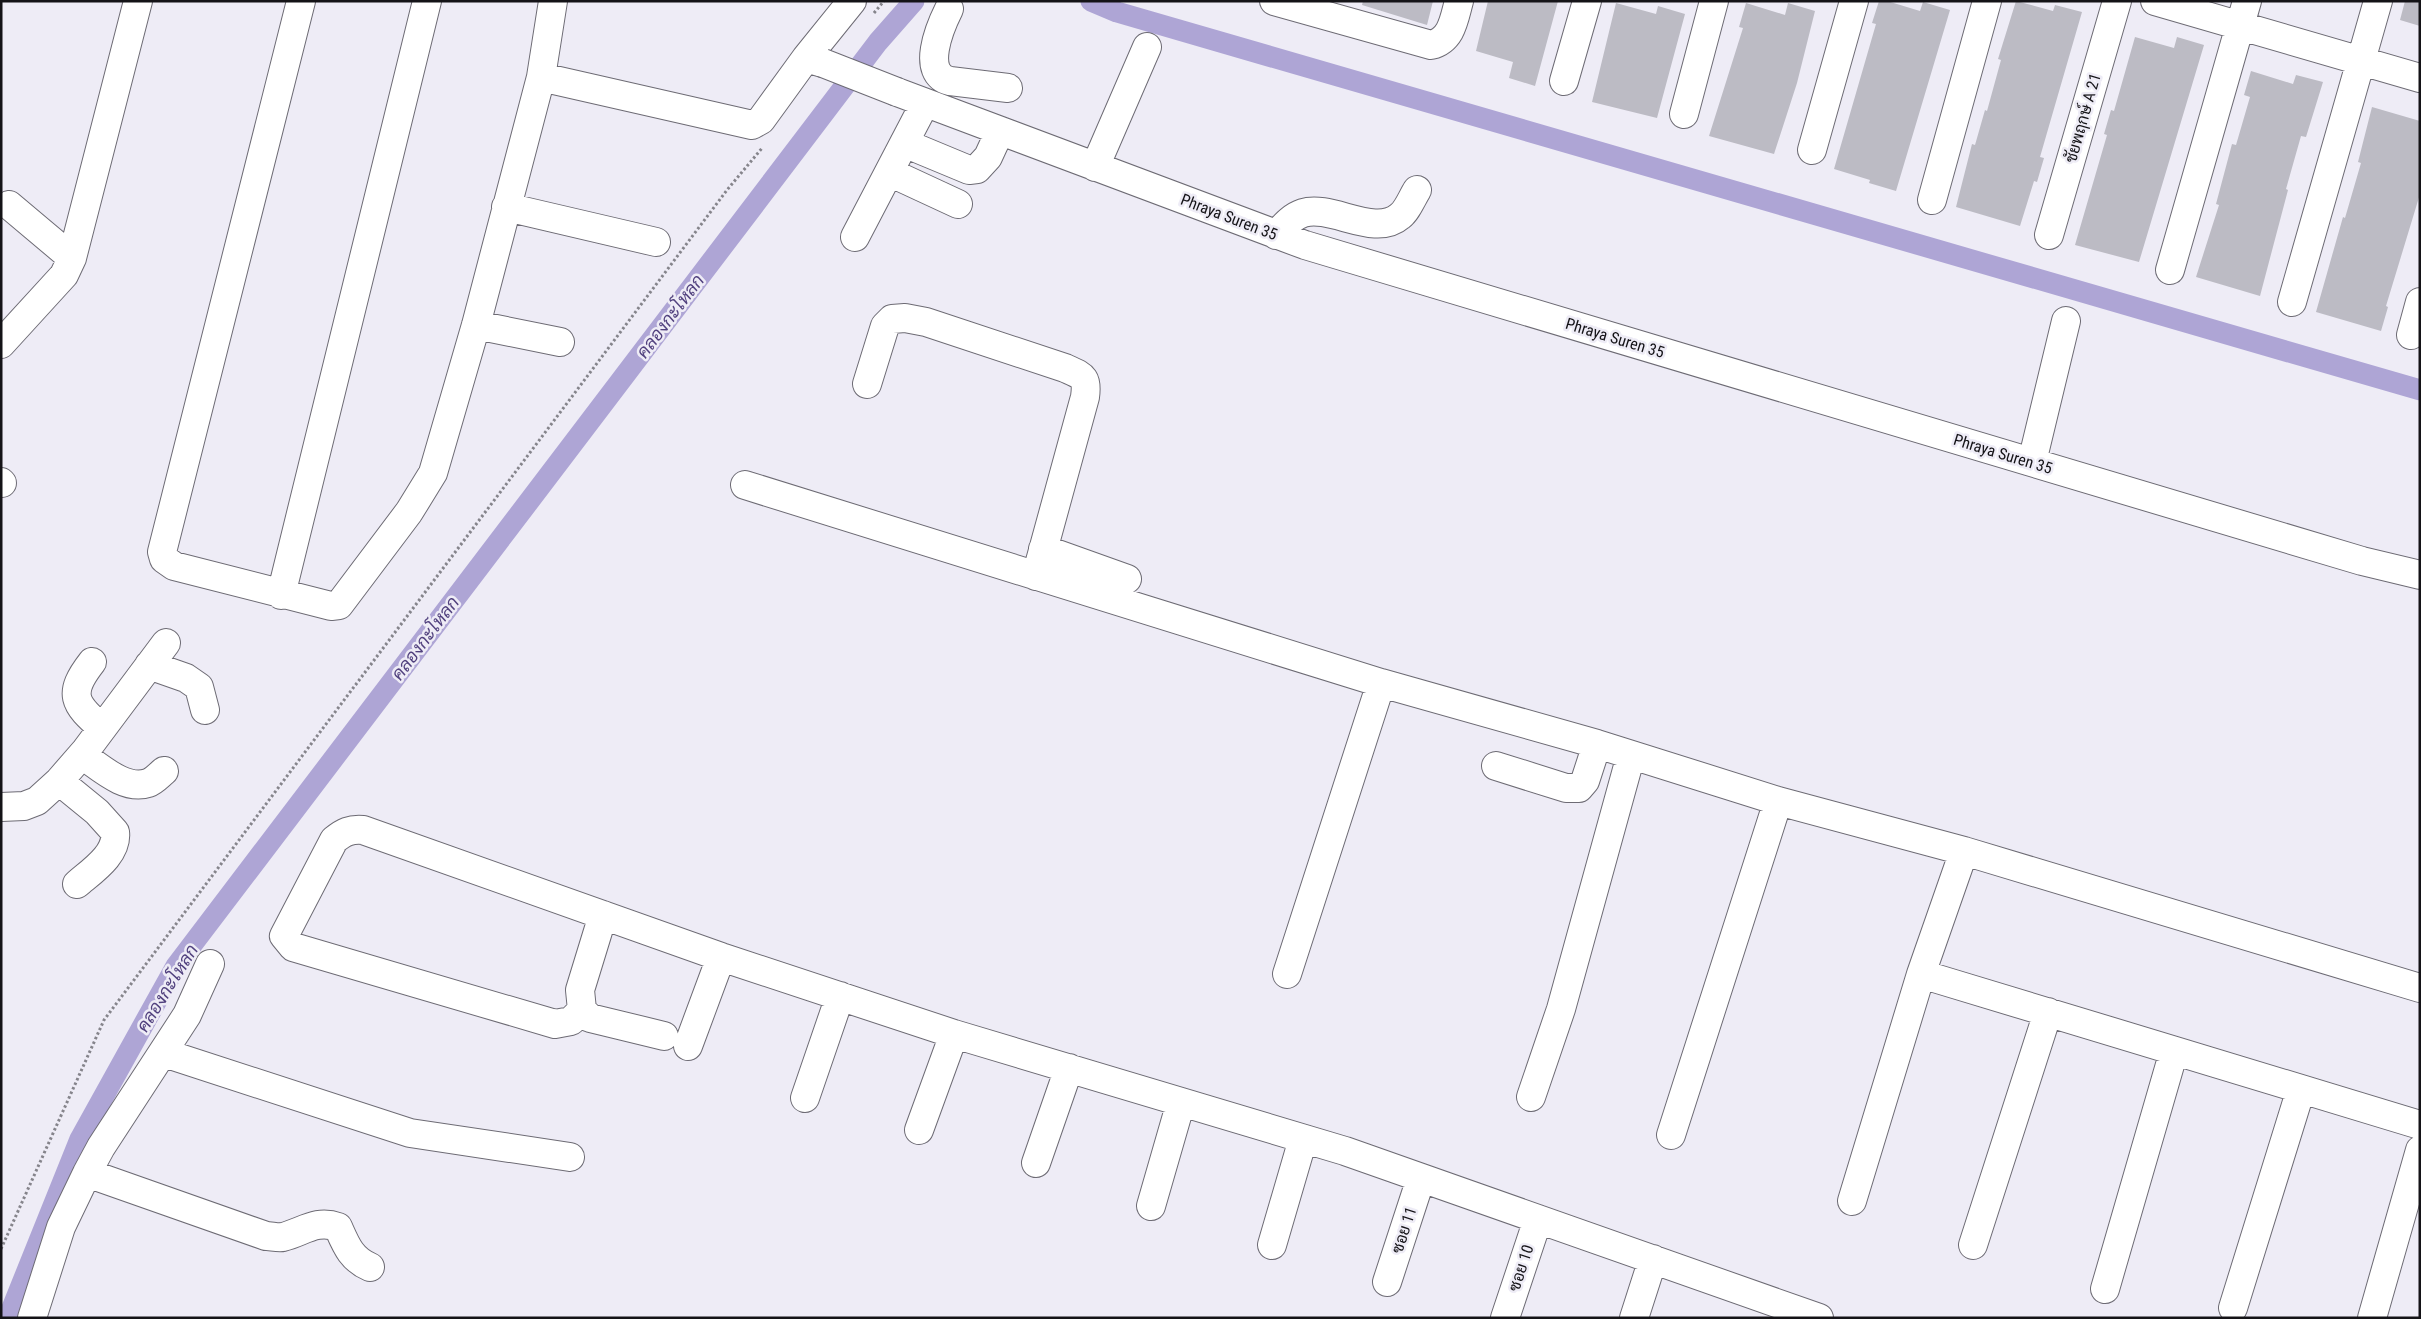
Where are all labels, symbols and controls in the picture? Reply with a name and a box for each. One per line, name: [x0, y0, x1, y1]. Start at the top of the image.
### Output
street label: ชัยพฤกษ์ A 21: [2058, 70, 2105, 165]
street label: Phraya Suren 35: [1178, 190, 1280, 244]
water label: คลองกะโหลก: [630, 269, 708, 362]
street label: Phraya Suren 35: [1563, 314, 1667, 362]
street label: Phraya Suren 35: [1951, 430, 2055, 478]
water label: คลองกะโหลก: [385, 591, 463, 684]
water label: คลองกะโหลก: [130, 939, 202, 1036]
street label: ซอย 11: [1388, 1204, 1420, 1256]
street label: ซอย 10: [1505, 1242, 1537, 1294]

